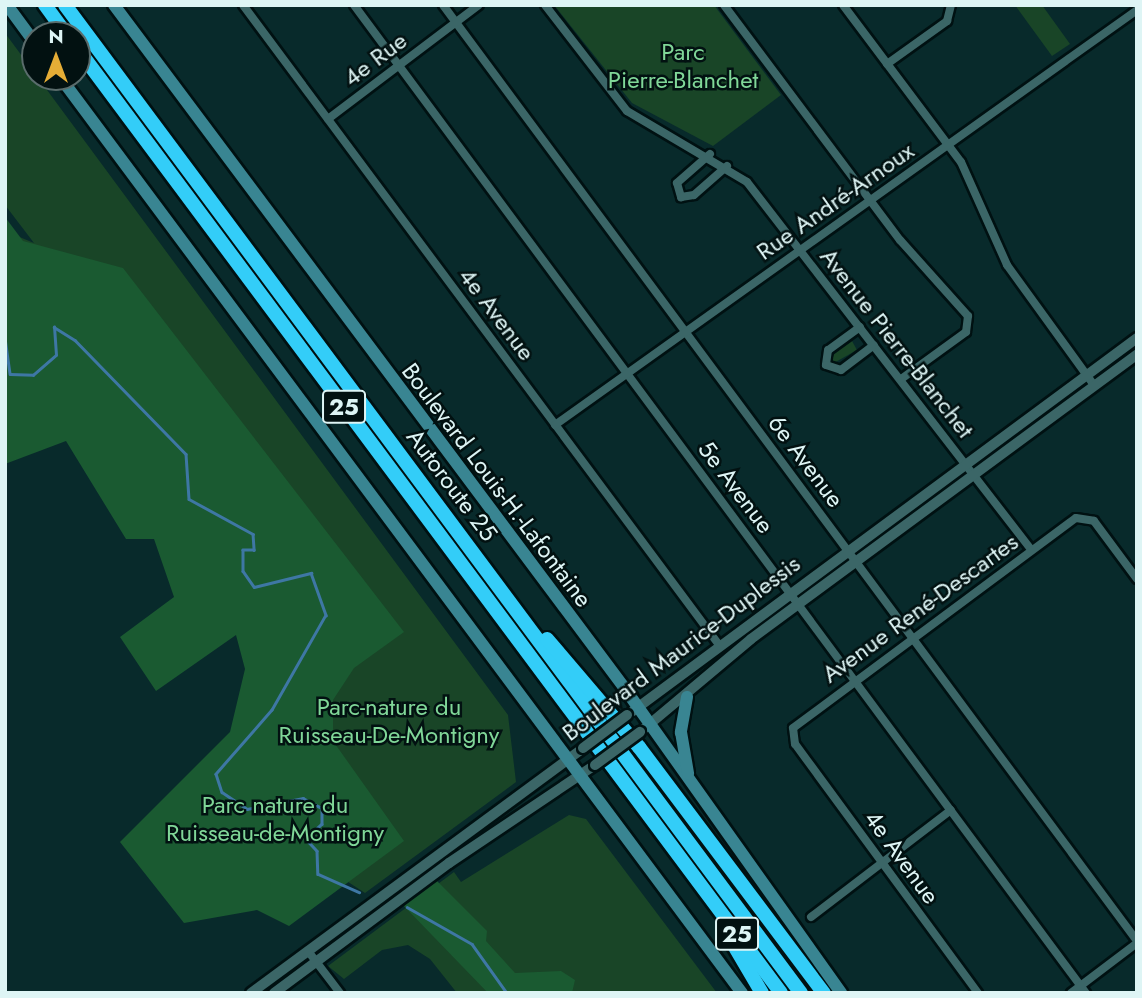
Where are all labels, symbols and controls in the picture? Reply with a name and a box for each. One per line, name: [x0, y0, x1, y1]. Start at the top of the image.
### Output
north arrow: [21, 21, 91, 91]
text: N: [48, 23, 64, 50]
street label: 4e Rue: [338, 26, 412, 92]
park label: Parc Pierre-Blanchet: [608, 38, 758, 94]
street label: Rue André-Arnoux: [751, 136, 919, 266]
street label: Avenue Pierre-Blanchet: [814, 243, 980, 443]
street label: 4e Avenue: [453, 262, 541, 366]
street label: Boulevard Louis-H.-Lafontaine: [396, 357, 598, 613]
road number: 25: [321, 388, 367, 426]
street label: 6e Avenue: [762, 409, 850, 513]
street label: Autoroute 25: [401, 423, 503, 547]
street label: 5e Avenue: [692, 435, 780, 539]
street label: Avenue René-Descartes: [816, 527, 1024, 689]
street label: Boulevard Maurice-Duplessis: [556, 549, 806, 747]
park label: Parc-nature du Ruisseau-De-Montigny: [279, 693, 499, 749]
park label: Parc nature du Ruisseau-de-Montigny: [166, 791, 384, 847]
street label: 4e Avenue: [859, 805, 945, 909]
road number: 25: [714, 914, 760, 953]

